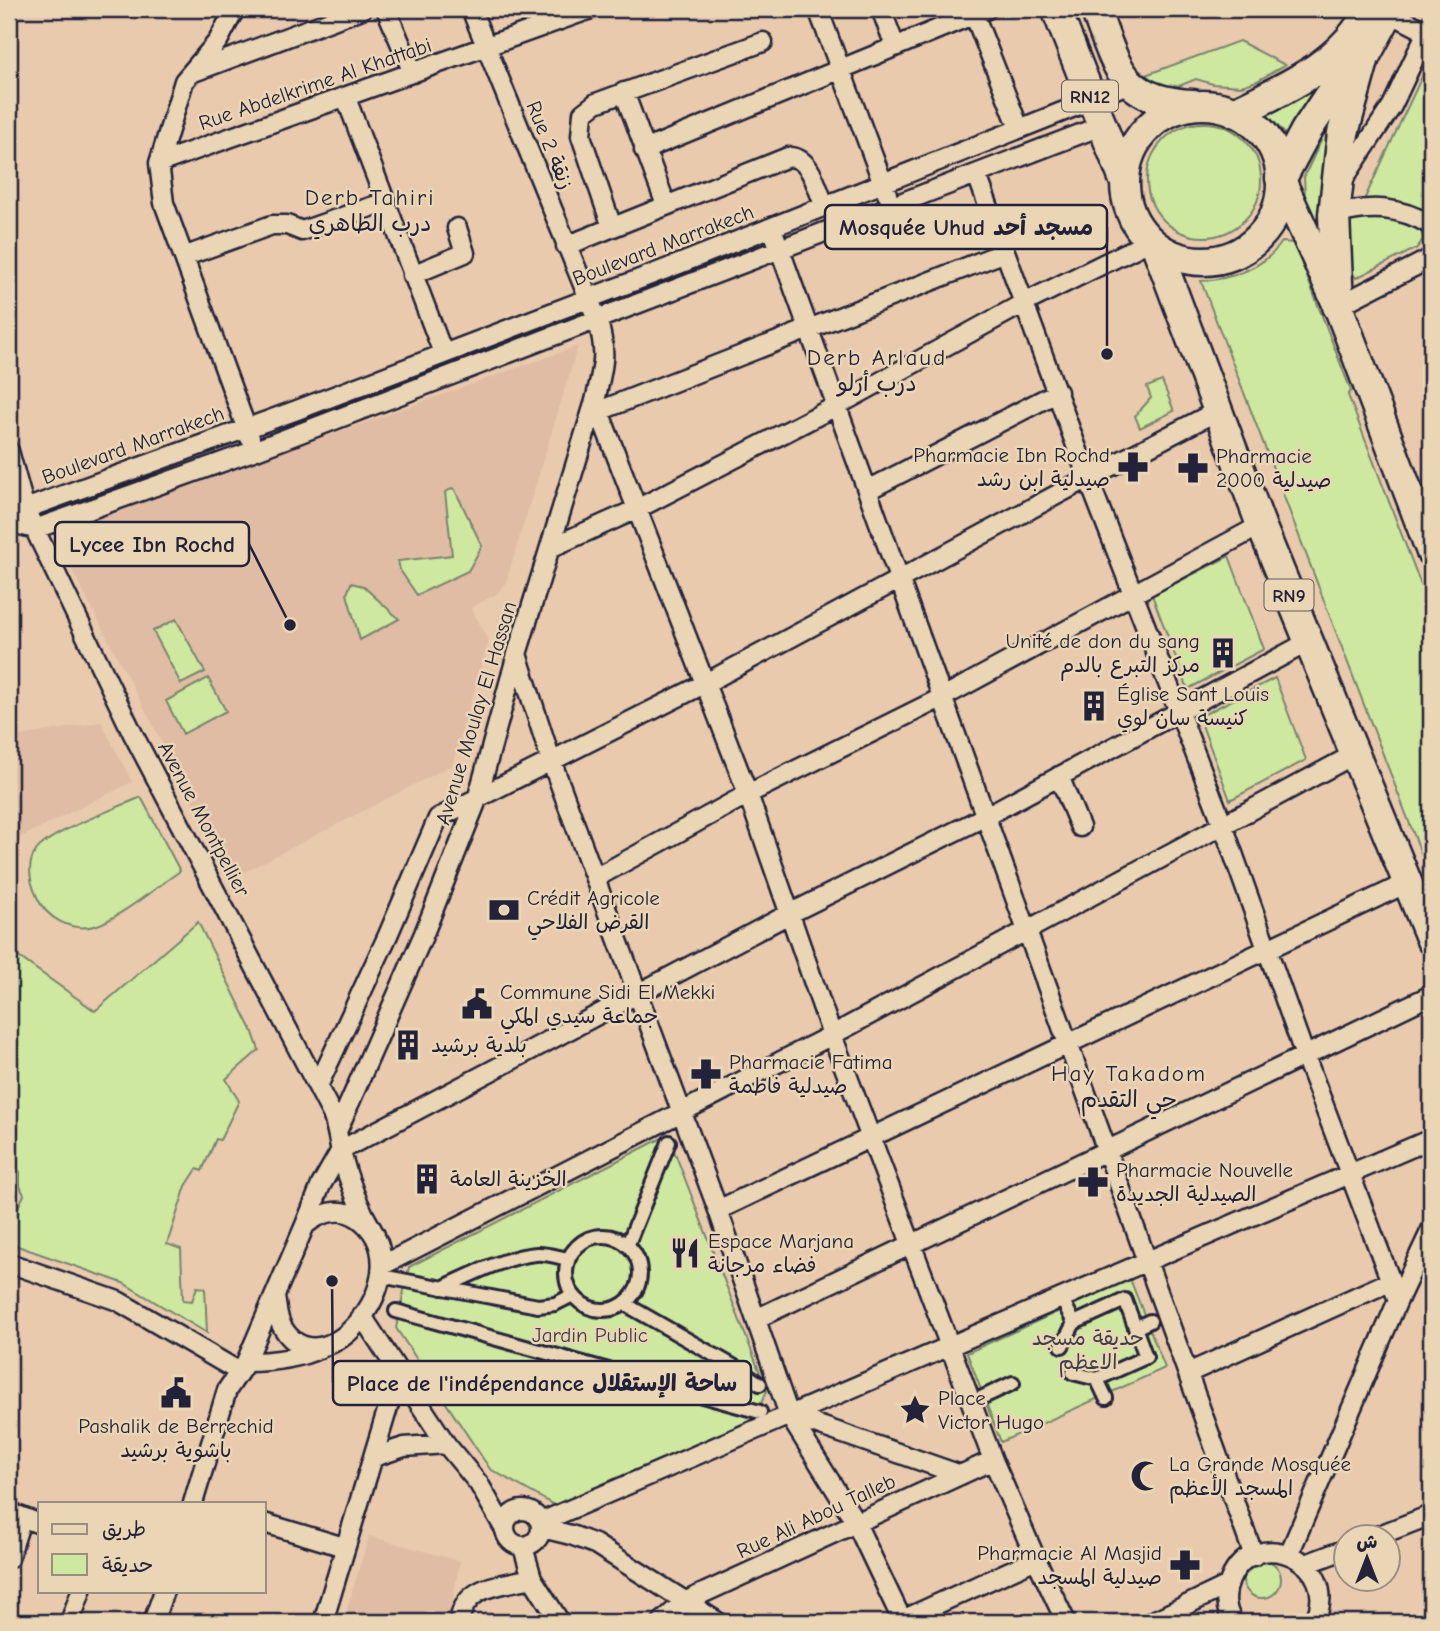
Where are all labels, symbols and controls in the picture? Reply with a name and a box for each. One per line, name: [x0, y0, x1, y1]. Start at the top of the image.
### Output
street label: Rue Abdelkrime Al Khattabi: [195, 33, 435, 135]
road number: RN12: [1062, 80, 1118, 111]
street label: Rue 2 زنقة: [521, 97, 579, 193]
district label: Derb Tahiri درب الطاهري: [305, 184, 435, 240]
street label: Boulevard Marrakech: [569, 199, 757, 291]
callout: Mosquée Uhud مسجد أحد: [825, 205, 1107, 249]
text: Mosquée Uhud مسجد أحد: [839, 213, 1093, 241]
district label: Derb Arlaud درب أرلو: [807, 344, 947, 397]
street label: Boulevard Marrakech: [39, 401, 227, 489]
place label: Pharmacie Ibn Rochd صيدلية ابن رشد: [913, 443, 1110, 492]
place label: Pharmacie 2000 صيدلية: [1216, 444, 1331, 492]
pharmacy icon: Pharmacie Ibn Rochd صيدلية ابن رشد: [1116, 450, 1150, 484]
pharmacy icon: Pharmacie 2000 صيدلية: [1176, 451, 1210, 485]
callout: Lycee Ibn Rochd: [55, 522, 249, 566]
text: Lycee Ibn Rochd: [69, 531, 235, 558]
road number: RN9: [1264, 580, 1314, 610]
street label: Avenue Moulay El Hassan: [431, 598, 521, 828]
place label: Unité de don du sang مركز التبرع بالدم: [1006, 629, 1200, 681]
building icon: Unité de don du sang مركز التبرع بالدم: [1206, 636, 1240, 670]
place label: Église Sant Louis كنيسة سان لوي: [1117, 682, 1269, 733]
building icon: Église Sant Louis كنيسة سان لوي: [1077, 689, 1111, 723]
street label: Avenue Montpellier: [153, 738, 255, 901]
place label: Crédit Agricole القرض الفلاحي: [527, 886, 660, 941]
bank icon: Crédit Agricole القرض الفلاحي: [487, 893, 521, 927]
place label: Commune Sidi El Mekki جماعة سيدي المكي: [500, 980, 715, 1035]
public building icon: Commune Sidi El Mekki جماعة سيدي المكي: [460, 987, 494, 1021]
building icon: بلدية برشيد: [391, 1028, 425, 1062]
place label: بلدية برشيد: [431, 1033, 527, 1058]
place label: Pharmacie Fatima صيدلية فاطمة: [729, 1050, 893, 1098]
pharmacy icon: Pharmacie Fatima صيدلية فاطمة: [689, 1057, 723, 1091]
district label: Hay Takadom حي التقدم: [1051, 1060, 1207, 1120]
place label: Pharmacie Nouvelle الصيدلية الجديدة: [1116, 1158, 1293, 1206]
building icon: الخزينة العامة: [410, 1162, 444, 1196]
pharmacy icon: Pharmacie Nouvelle الصيدلية الجديدة: [1076, 1165, 1110, 1199]
place label: الخزينة العامة: [450, 1167, 567, 1191]
place label: Espace Marjana فضاء مرجانة: [708, 1229, 854, 1277]
restaurant icon: Espace Marjana فضاء مرجانة: [668, 1236, 702, 1270]
park label: Jardin Public: [532, 1323, 648, 1347]
park label: حديقة مسجد الاعظم: [1032, 1326, 1144, 1378]
callout: Place de l'indépendance ساحة الإستقلال: [333, 1361, 751, 1405]
text: Place de l'indépendance ساحة الإستقلال: [347, 1370, 737, 1398]
public building icon: Pashalik de Berrechid باشوية برشيد: [159, 1376, 193, 1410]
place label: Place Victor Hugo: [938, 1386, 1044, 1434]
place icon: Place Victor Hugo: [898, 1393, 932, 1427]
place label: Pashalik de Berrechid باشوية برشيد: [78, 1414, 274, 1463]
place label: La Grande Mosquée المسجد الأعظم: [1169, 1452, 1351, 1504]
mosque icon: La Grande Mosquée المسجد الأعظم: [1129, 1459, 1163, 1493]
street label: Rue Ali Abou Talleb: [733, 1469, 899, 1563]
legend: [38, 1502, 266, 1592]
text: طريق: [102, 1517, 146, 1541]
north arrow: [1332, 1522, 1402, 1592]
text: ش: [1357, 1531, 1378, 1553]
place label: Pharmacie Al Masjid صيدلية المسجد: [977, 1541, 1162, 1589]
pharmacy icon: Pharmacie Al Masjid صيدلية المسجد: [1168, 1548, 1202, 1582]
text: حديقة: [102, 1553, 153, 1577]

